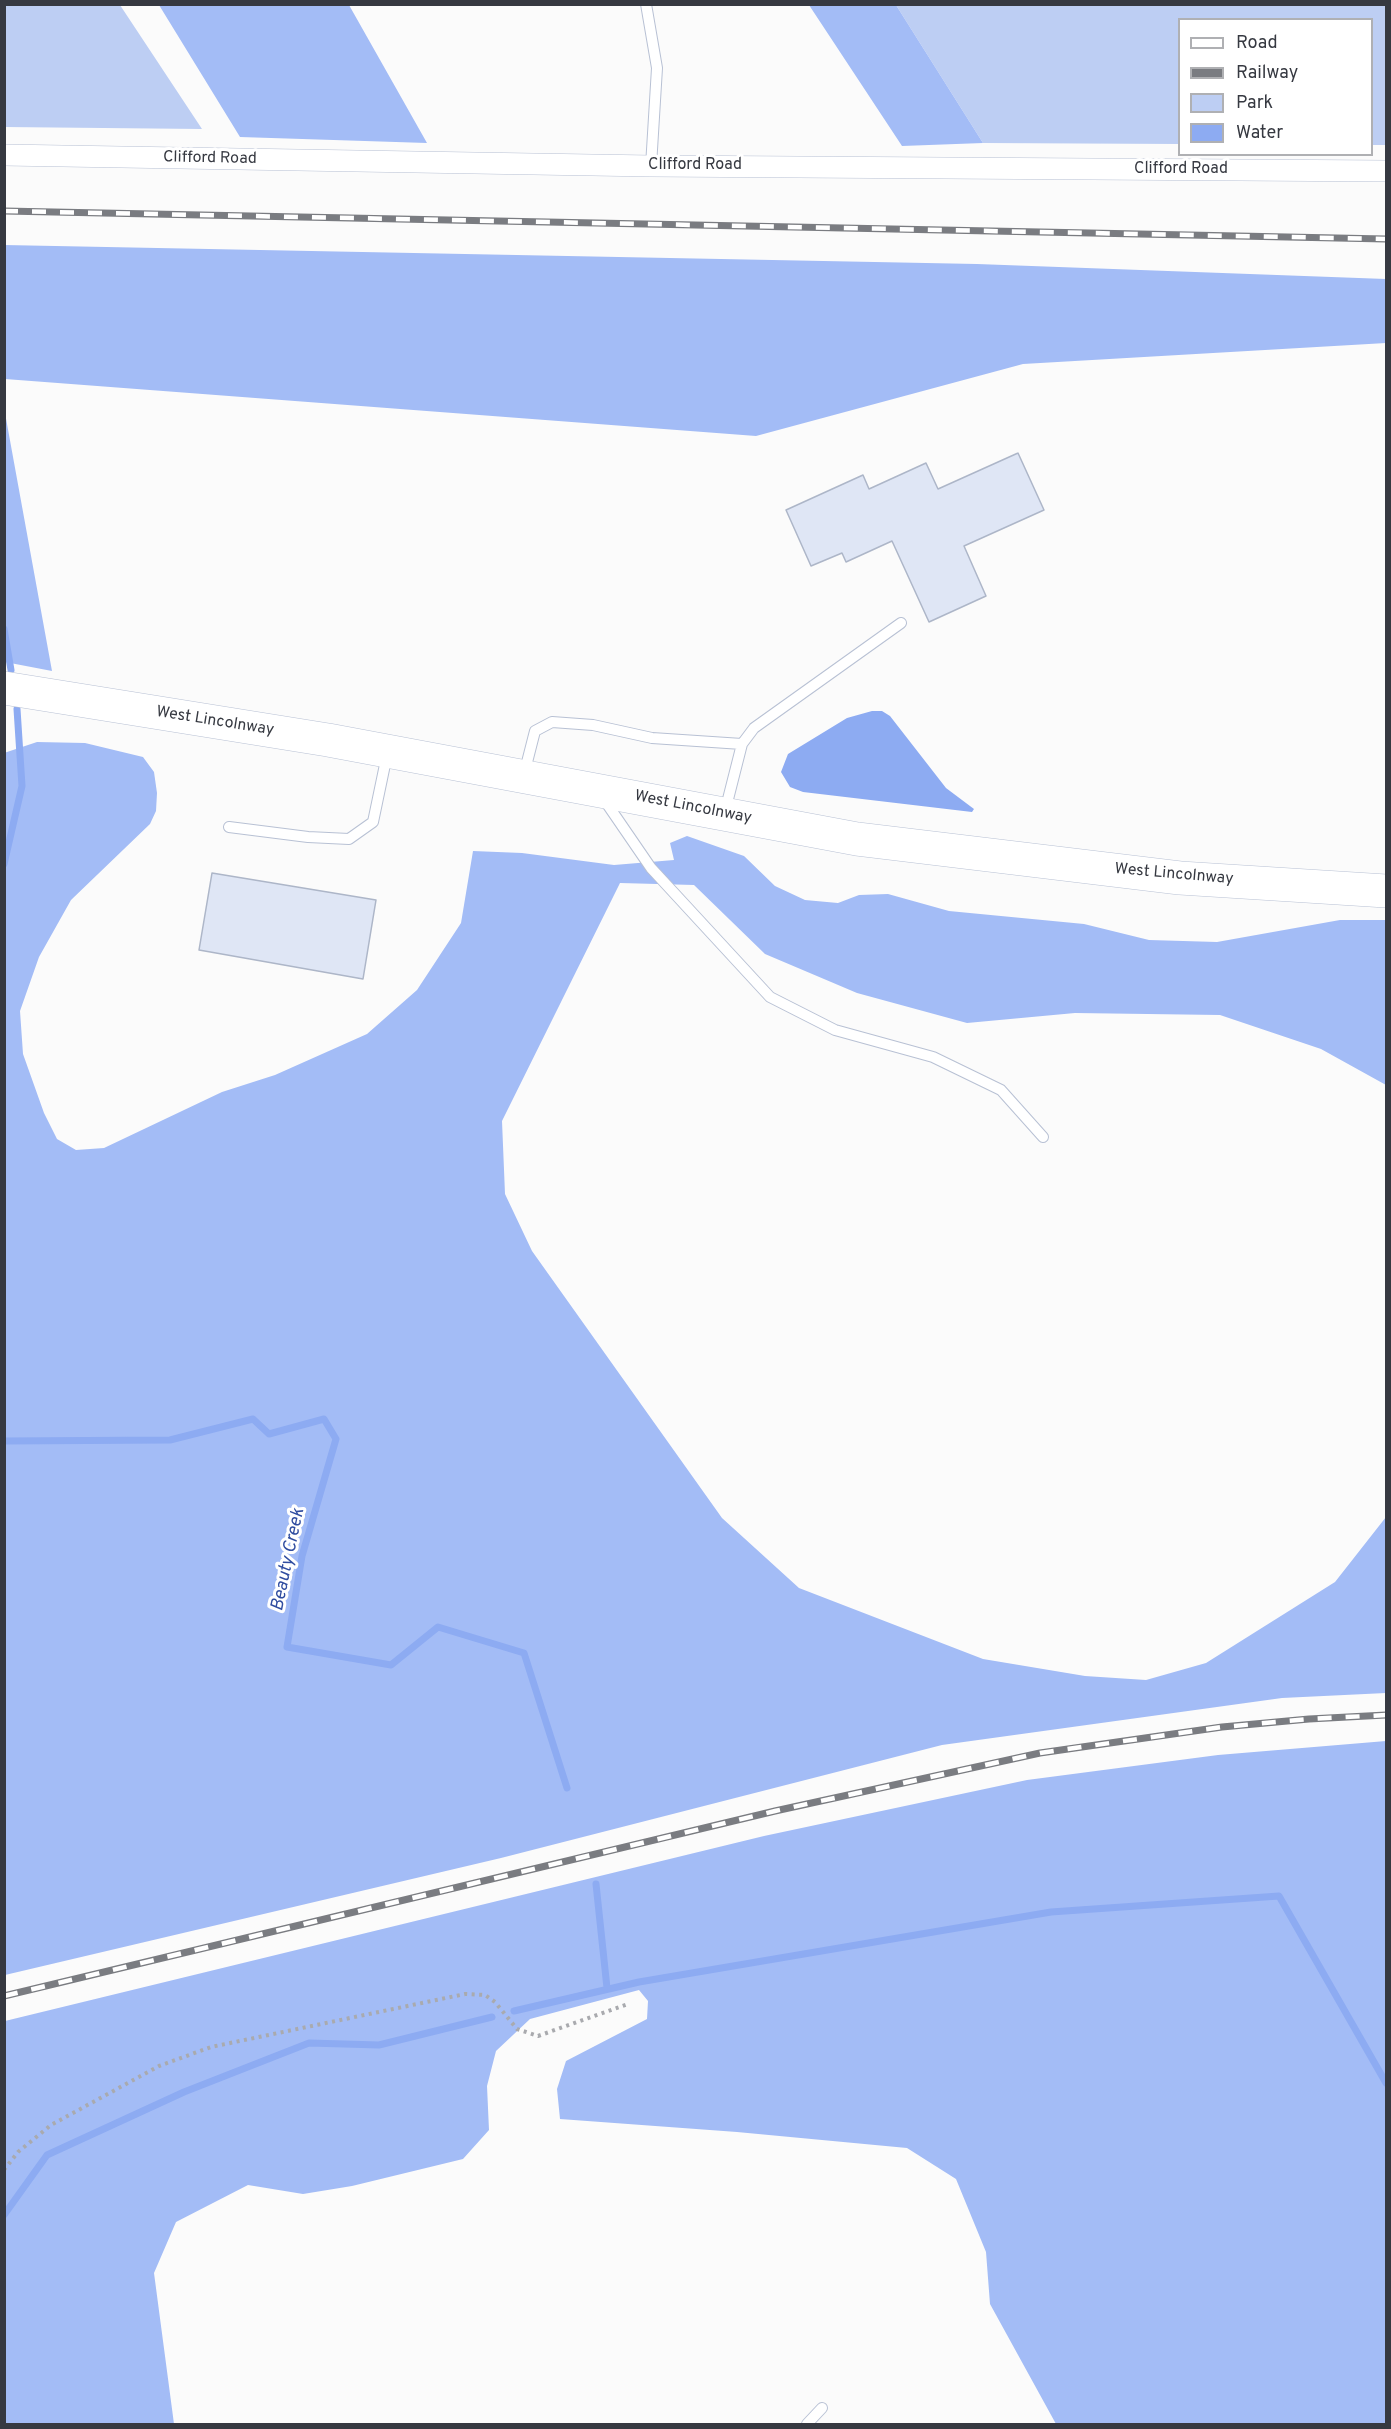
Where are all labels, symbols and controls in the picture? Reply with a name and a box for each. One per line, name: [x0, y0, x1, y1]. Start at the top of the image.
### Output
legend: [1178, 18, 1373, 156]
text: Road: [1236, 32, 1278, 55]
text: Railway: [1236, 62, 1298, 85]
text: Park: [1236, 92, 1273, 115]
text: Water: [1236, 122, 1283, 145]
street label: Clifford Road: [163, 149, 257, 169]
street label: Clifford Road: [648, 156, 742, 176]
street label: Clifford Road: [1134, 160, 1228, 180]
street label: West Lincolnway: [155, 703, 275, 741]
street label: West Lincolnway: [633, 787, 753, 829]
street label: West Lincolnway: [1114, 860, 1234, 890]
water label: Beauty Creek: [268, 1507, 310, 1613]

